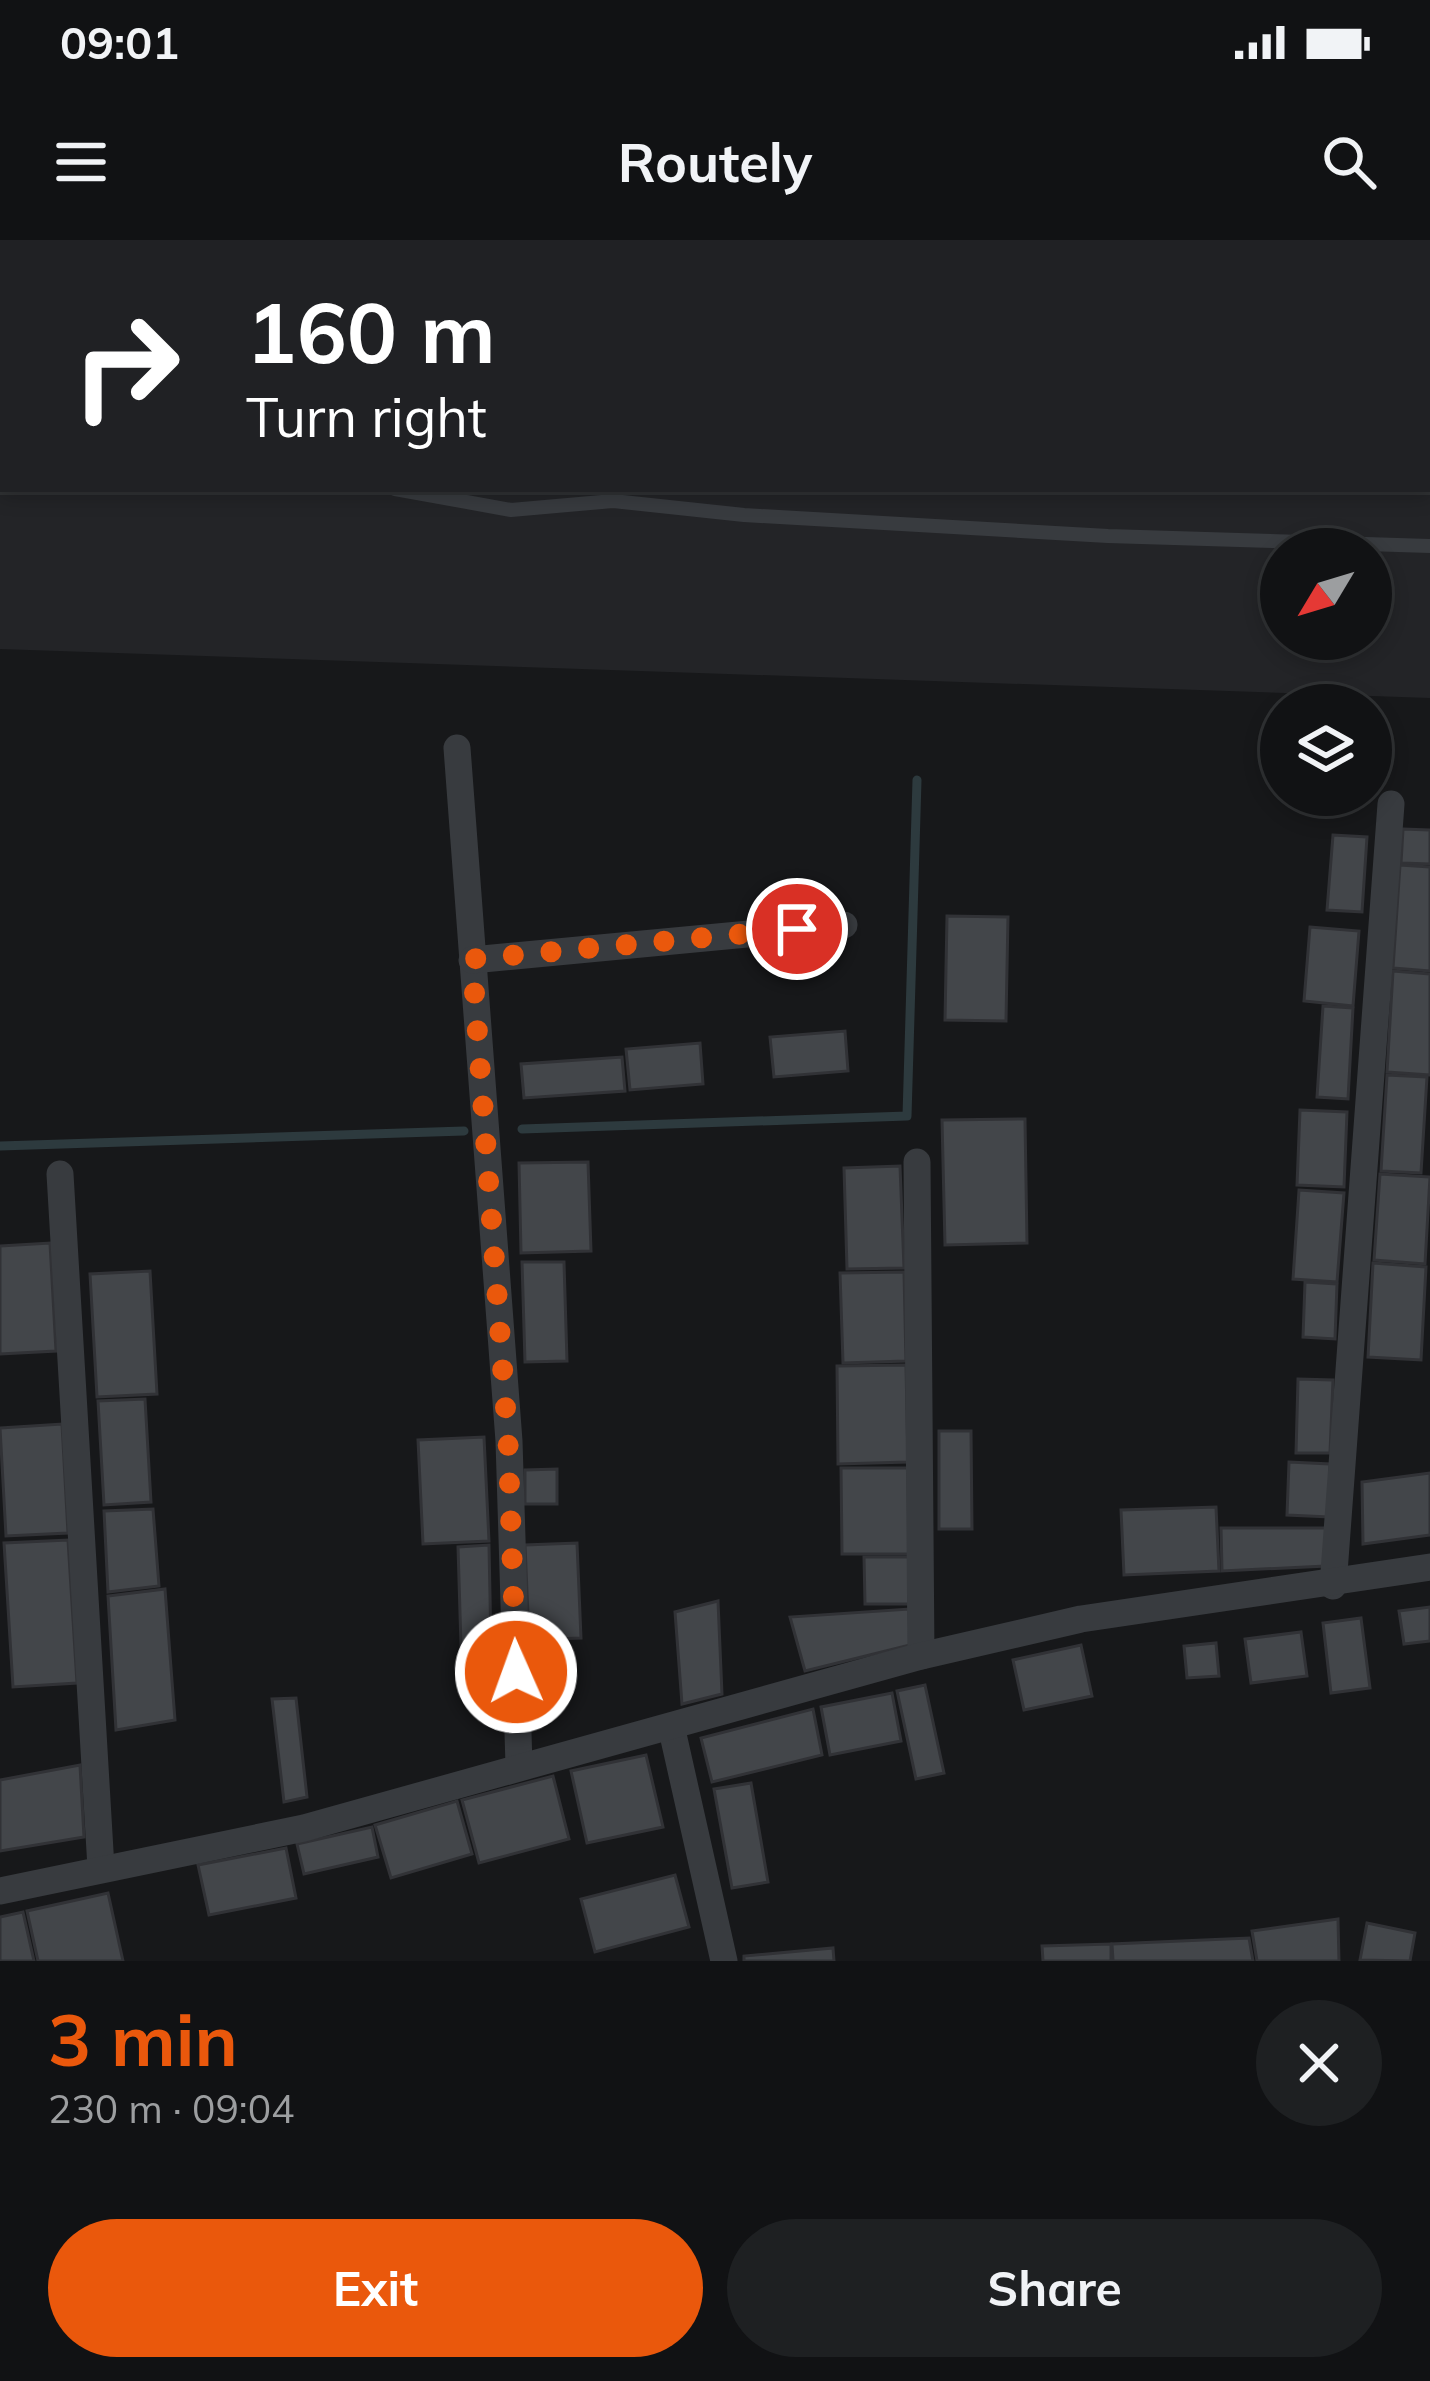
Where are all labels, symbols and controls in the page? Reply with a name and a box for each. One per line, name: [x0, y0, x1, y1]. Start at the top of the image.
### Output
text: 09:01: [60, 14, 179, 70]
text: Routely: [618, 128, 812, 196]
icon: menu: [48, 129, 114, 195]
icon: search: [1316, 129, 1382, 195]
text: 160 m: [246, 279, 496, 384]
icon: right: [48, 288, 204, 444]
text: Turn right: [246, 383, 487, 451]
north arrow: [1260, 528, 1392, 660]
map controls: [1260, 528, 1392, 816]
button: layers: [1260, 684, 1392, 816]
pin: [746, 878, 848, 980]
icon: arrive: [764, 896, 830, 962]
position arrow: [453, 1609, 579, 1735]
text: 3 min: [48, 1994, 238, 2084]
button: close: [1256, 2000, 1382, 2126]
text: 230 m · 09:04: [48, 2084, 294, 2133]
button: Exit: [48, 2219, 703, 2357]
button: Share: [727, 2219, 1382, 2357]

